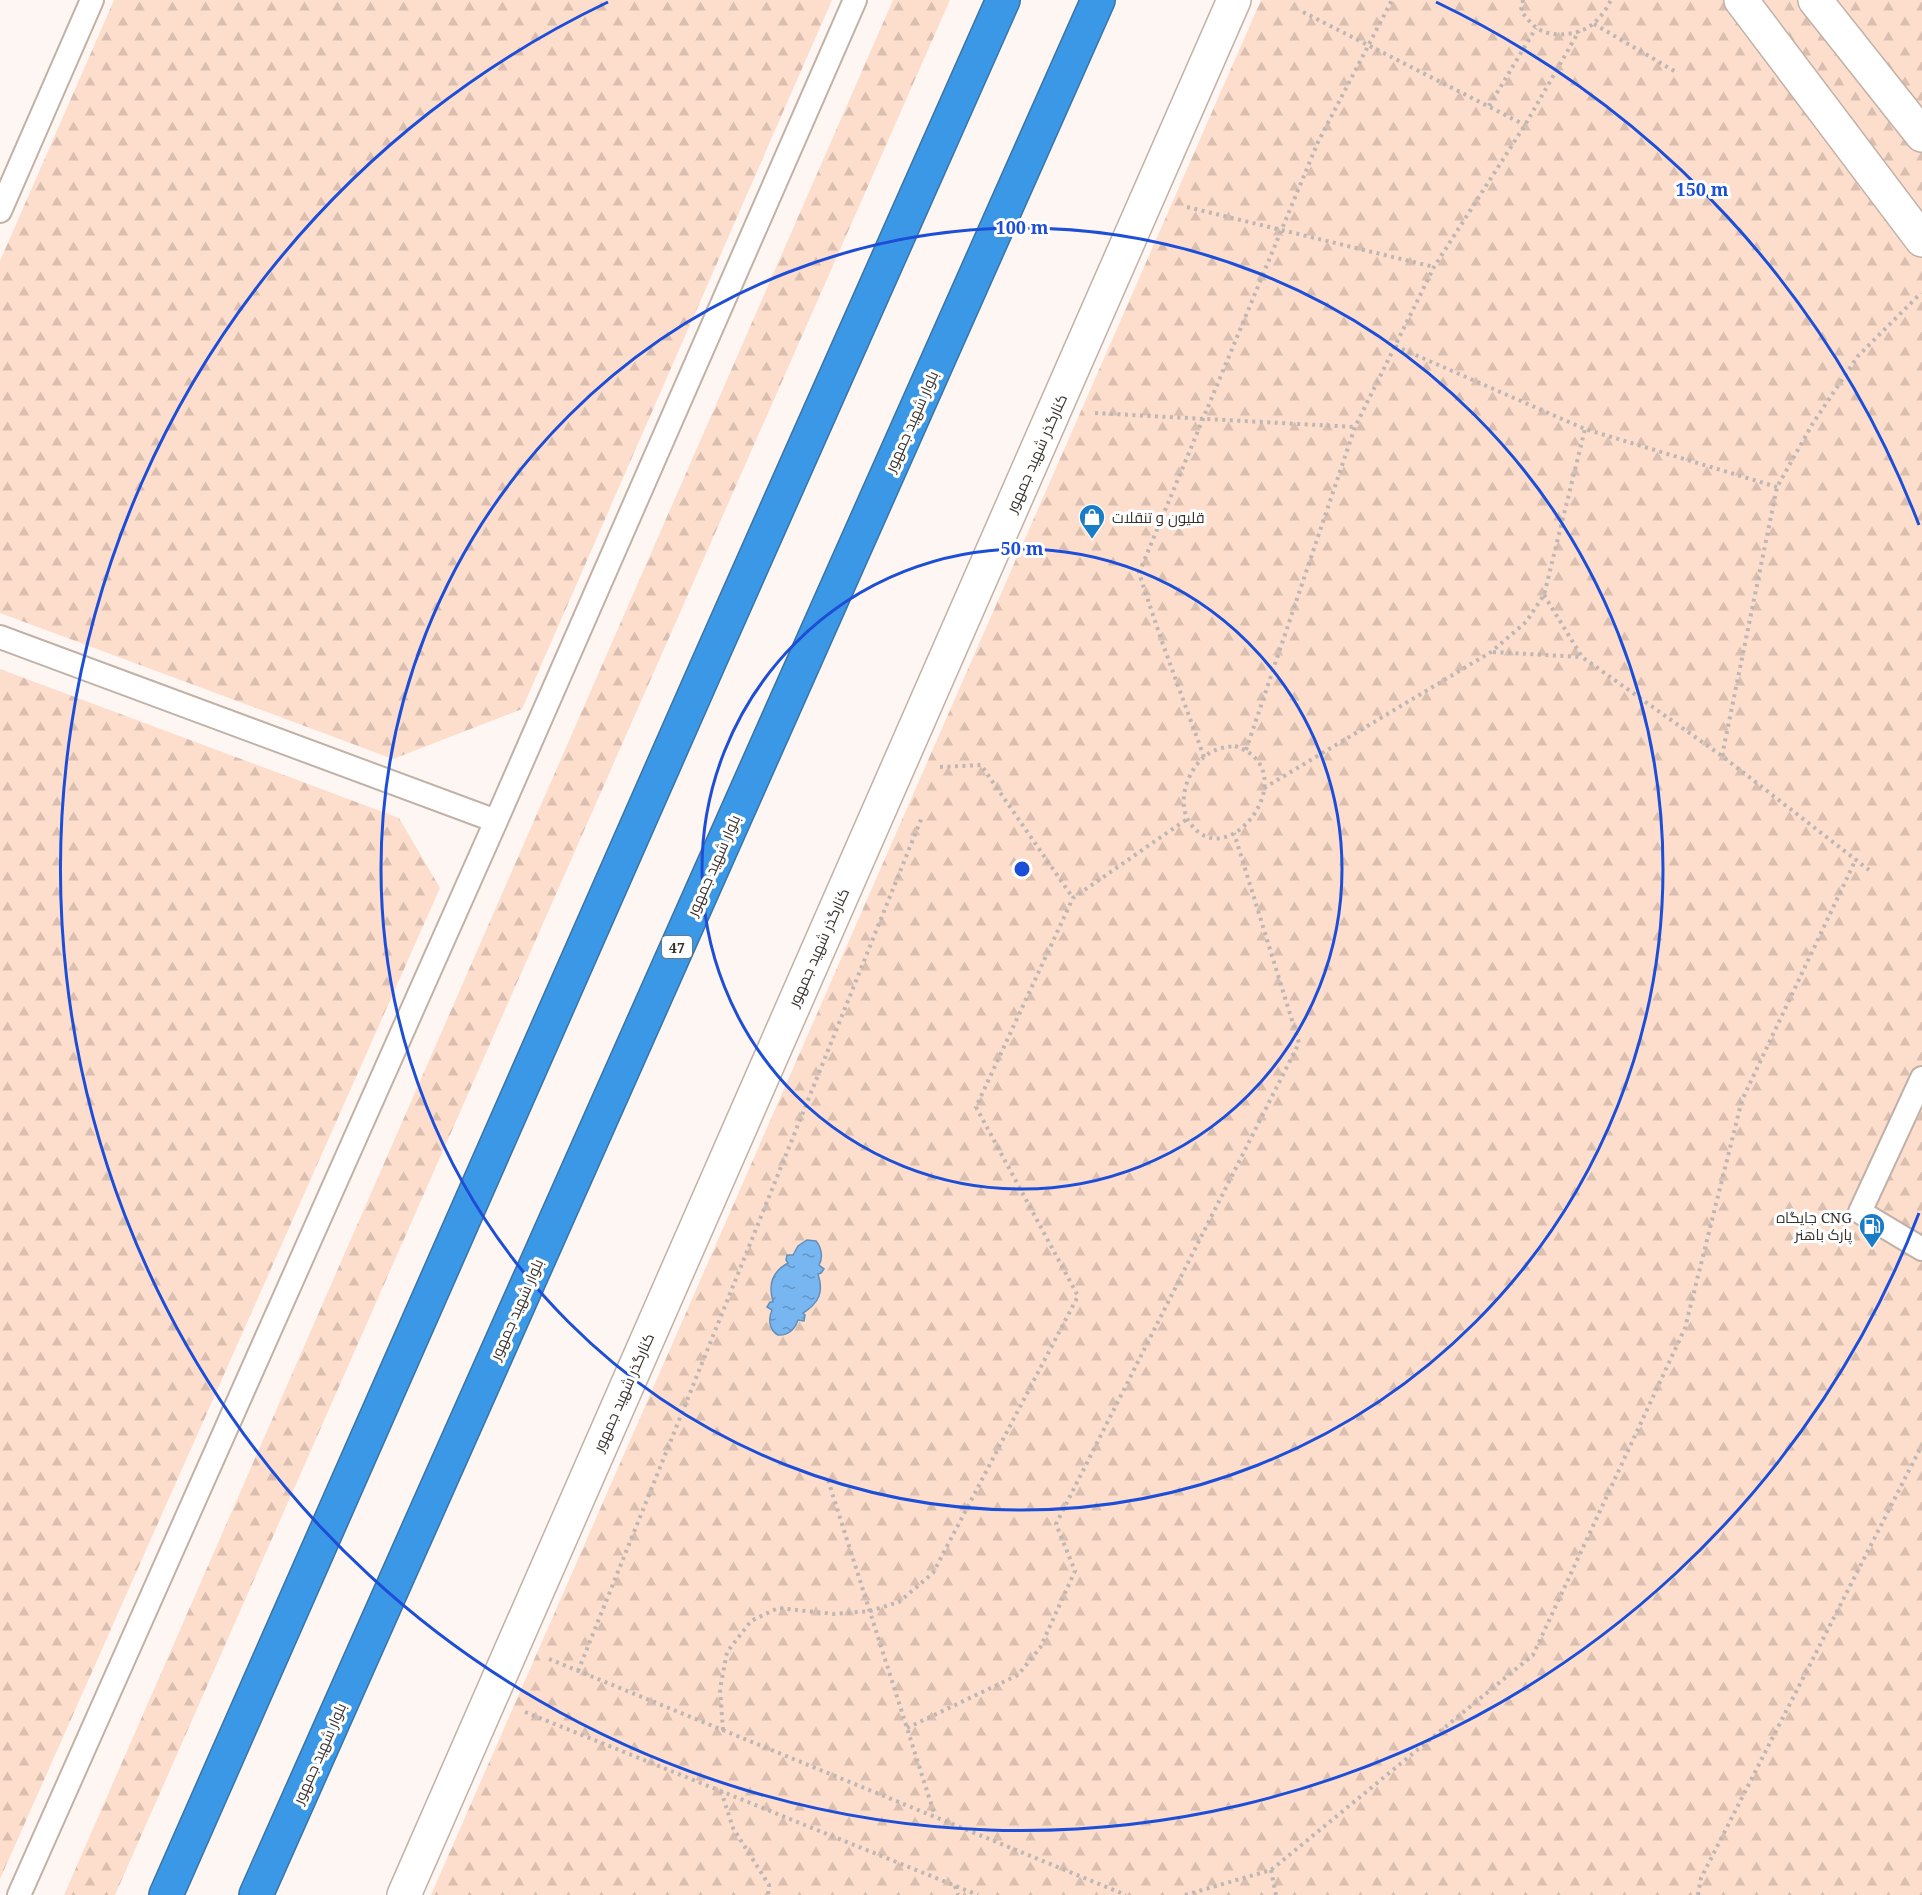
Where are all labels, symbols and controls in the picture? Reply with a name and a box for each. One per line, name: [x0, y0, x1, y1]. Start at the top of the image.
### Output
text: 150 m: [1676, 177, 1729, 201]
text: 100 m: [996, 215, 1049, 239]
street label: بلوار شهید جمهور: [879, 367, 943, 476]
street label: کنارگذر شهید جمهور: [1000, 391, 1072, 517]
shop icon: قلیون و تنقلات: [1077, 502, 1107, 540]
place label: قلیون و تنقلات: [1112, 507, 1205, 528]
text: 50 m: [1001, 536, 1044, 560]
street label: بلوار شهید جمهور: [681, 811, 745, 920]
centre of rings: [1012, 859, 1032, 879]
street label: کنارگذر شهید جمهور: [782, 885, 854, 1011]
road number: 47: [662, 936, 692, 958]
place label: جایگاه CNG پارک باهنر: [1776, 1207, 1852, 1245]
fuel station icon: جایگاه CNG پارک باهنر: [1857, 1211, 1887, 1249]
street label: بلوار شهید جمهور: [484, 1255, 548, 1364]
street label: کنارگذر شهید جمهور: [587, 1330, 659, 1456]
street label: بلوار شهید جمهور: [287, 1699, 351, 1808]

